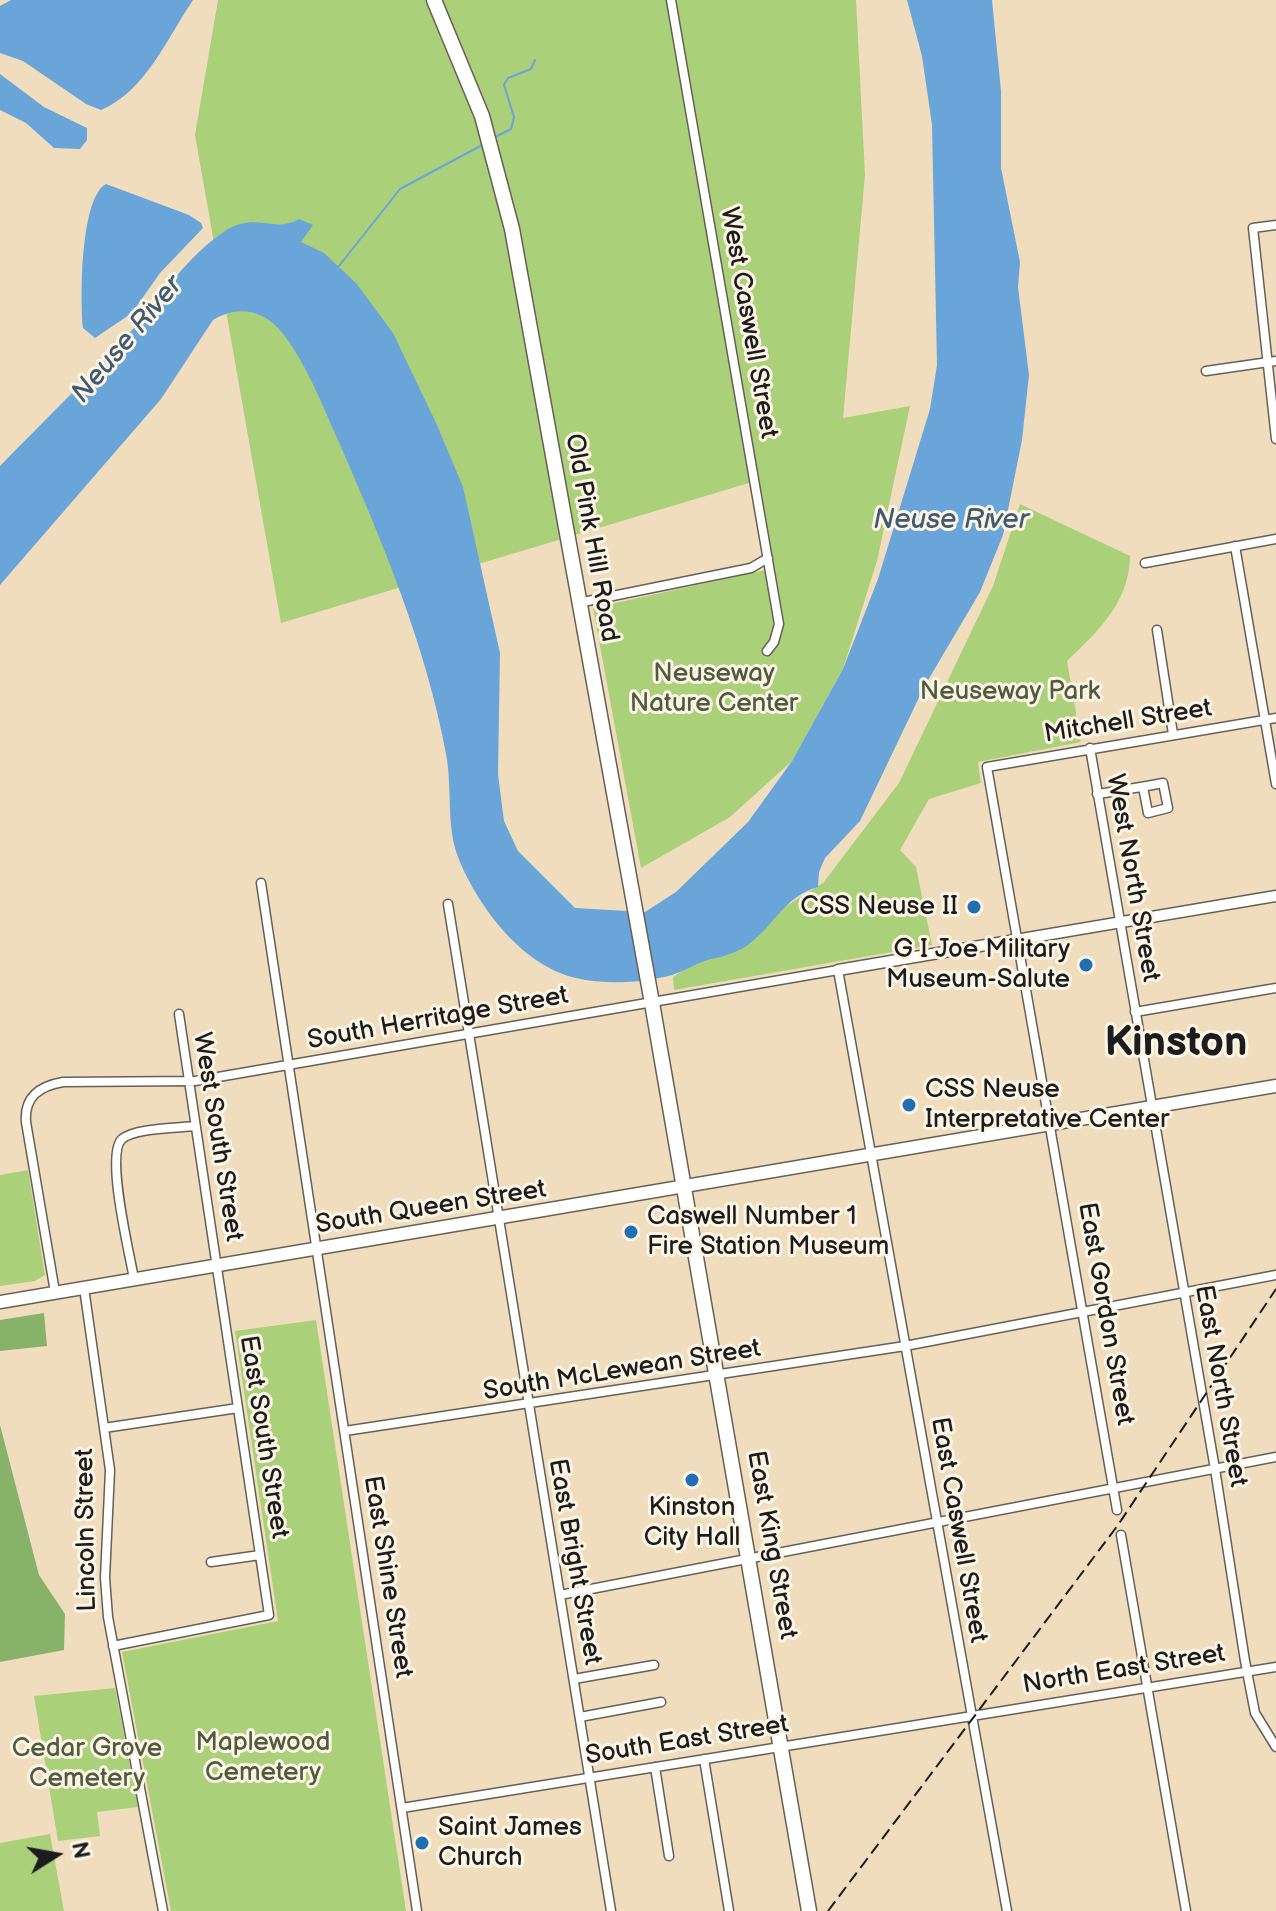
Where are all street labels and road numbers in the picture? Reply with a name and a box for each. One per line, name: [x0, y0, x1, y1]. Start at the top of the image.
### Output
street label: West Caswell Street: [712, 205, 784, 441]
street label: Old Pink Hill Road: [557, 432, 625, 644]
street label: Mitchell Street: [1042, 693, 1214, 751]
street label: West North Street: [1098, 772, 1166, 984]
street label: South Herritage Street: [305, 981, 571, 1057]
street label: West South Street: [185, 1030, 249, 1244]
street label: South Queen Street: [314, 1174, 548, 1242]
street label: East Gordon Street: [1070, 1200, 1140, 1428]
street label: East North Street: [1187, 1283, 1253, 1489]
street label: East South Street: [232, 1333, 294, 1541]
street label: South McLewean Street: [481, 1334, 763, 1408]
street label: East Caswell Street: [923, 1415, 993, 1645]
street label: Lincoln Street: [70, 1448, 104, 1612]
street label: East King Street: [739, 1448, 803, 1642]
street label: East Bright Street: [541, 1456, 607, 1668]
street label: East Shine Street: [356, 1474, 418, 1680]
street label: North East Street: [1021, 1639, 1227, 1701]
street label: South East Street: [583, 1710, 791, 1772]

